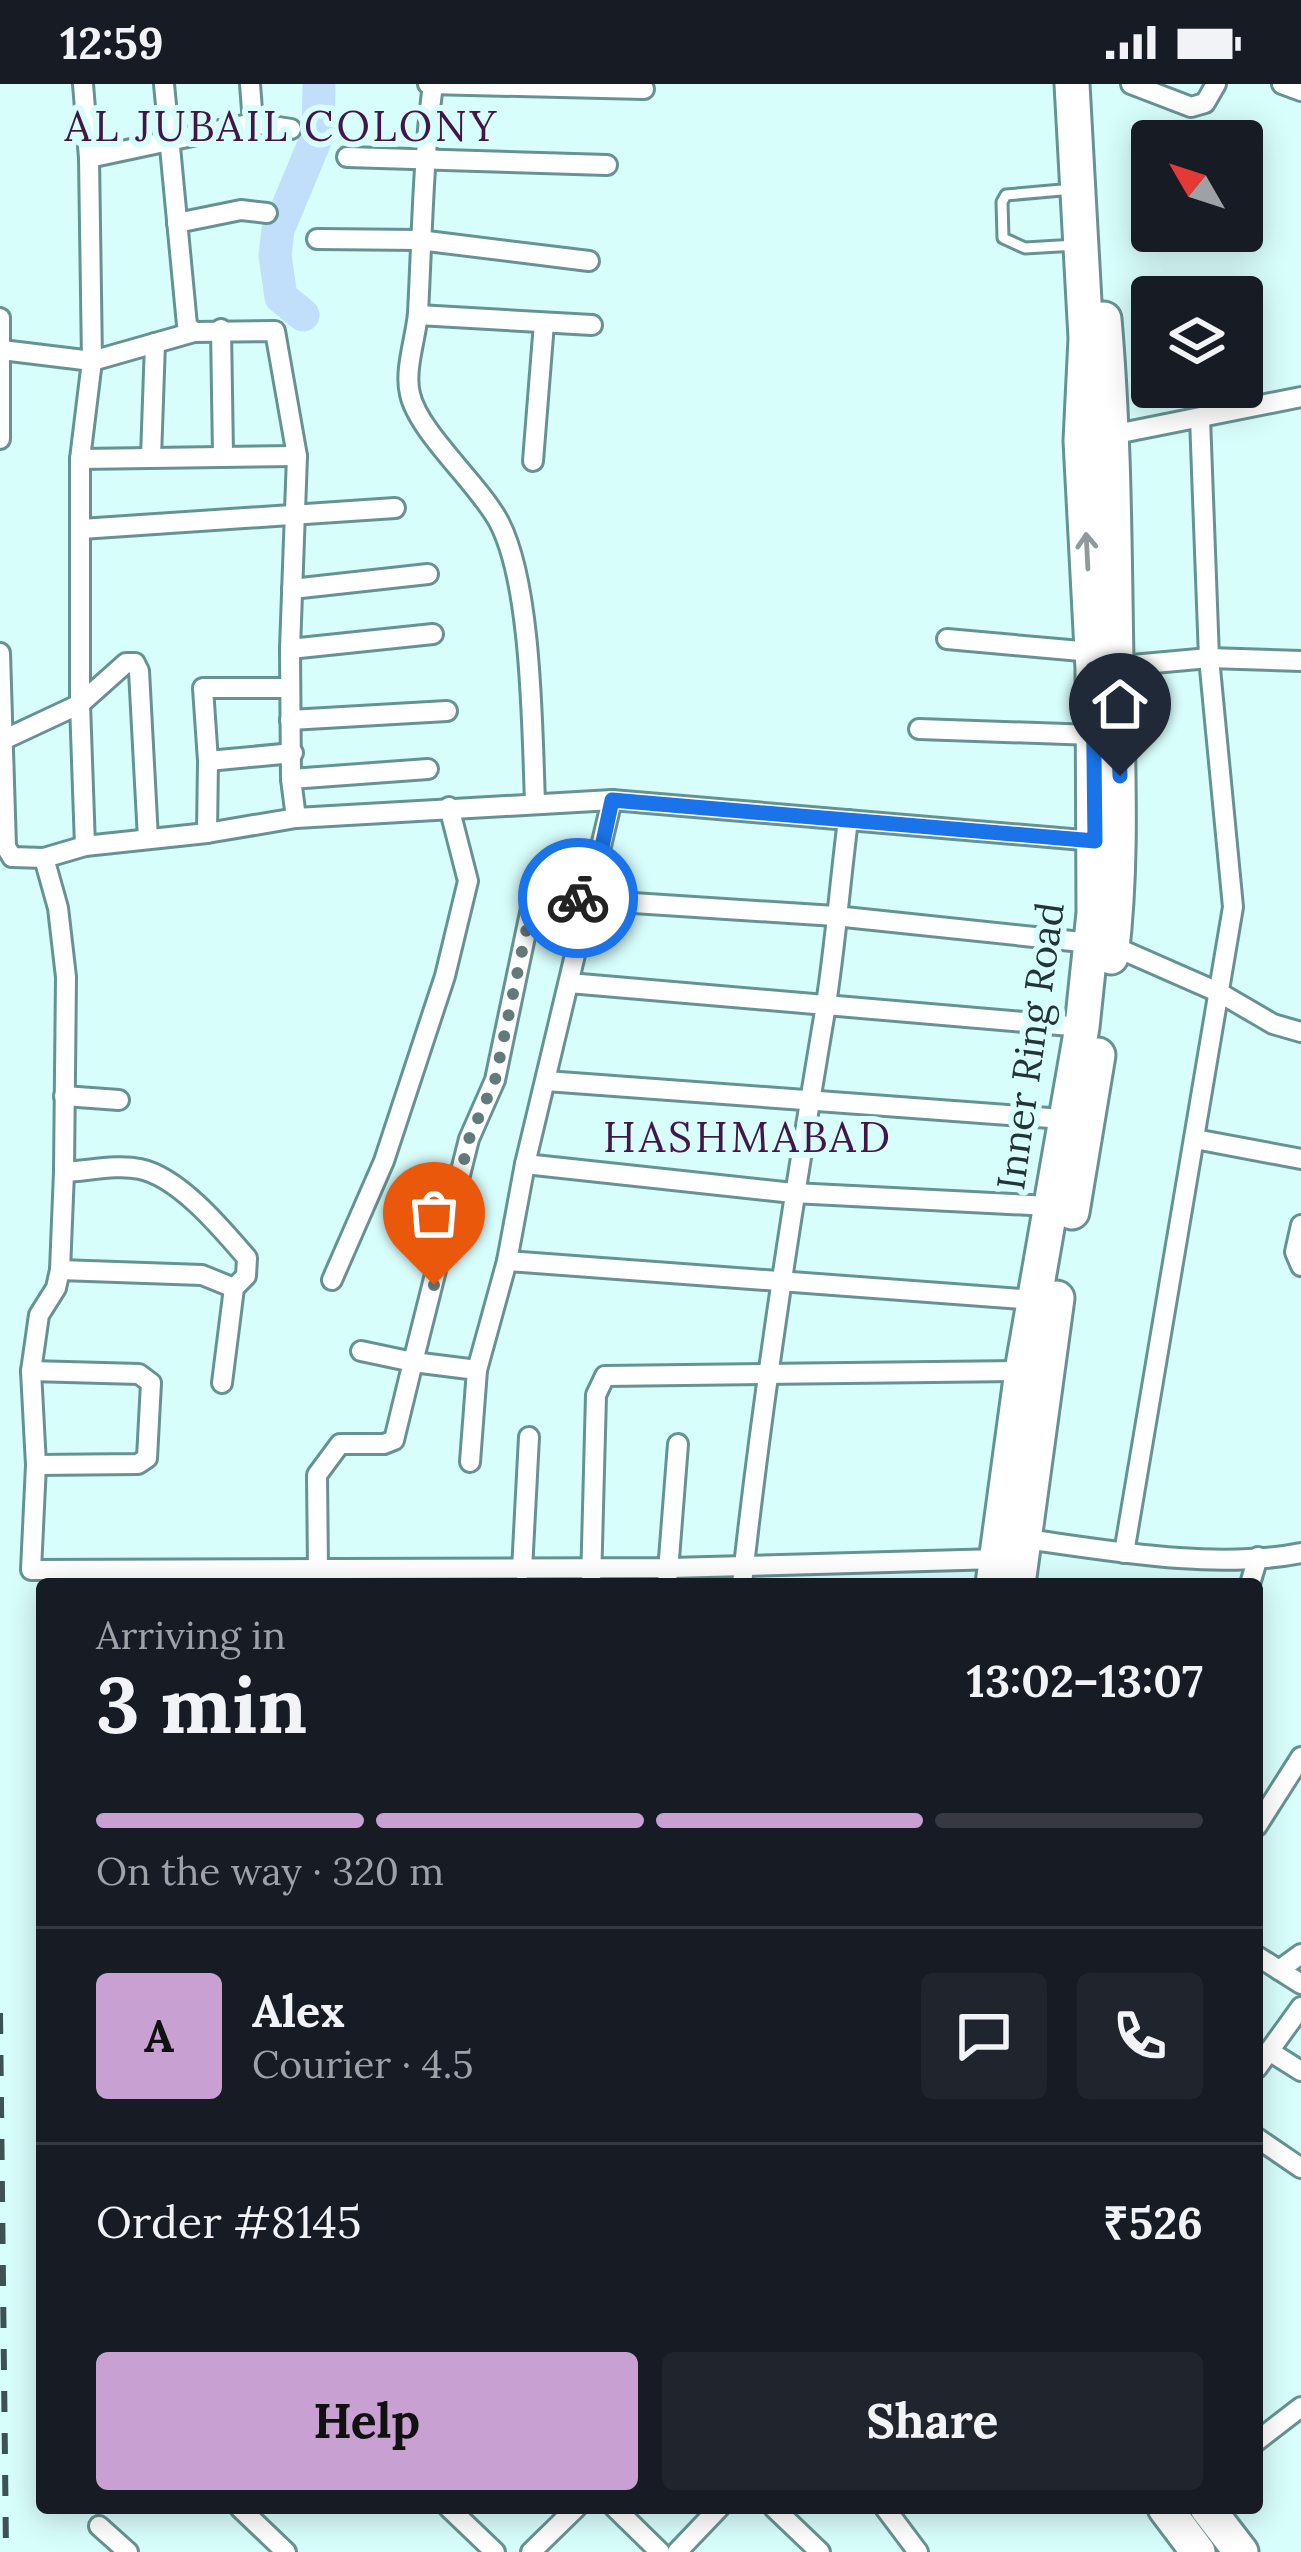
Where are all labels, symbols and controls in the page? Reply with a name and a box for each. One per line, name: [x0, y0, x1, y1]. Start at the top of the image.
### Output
text: 12:59: [60, 14, 164, 71]
district label: AL JUBAIL COLONY: [64, 99, 499, 153]
north arrow: [1131, 120, 1263, 252]
map controls: [1131, 120, 1263, 408]
button: layers: [1131, 276, 1263, 408]
one-way arrow: [1076, 532, 1099, 571]
pin: [1069, 653, 1171, 776]
icon: home: [1087, 671, 1153, 737]
courier: [518, 838, 638, 958]
icon: bike: [545, 865, 611, 931]
street label: Inner Ring Road: [985, 899, 1075, 1193]
district label: HASHMABAD: [603, 1110, 893, 1164]
pin: [383, 1162, 485, 1285]
icon: bag: [401, 1180, 467, 1246]
text: Arriving in: [96, 1610, 286, 1660]
text: 13:02–13:07: [967, 1652, 1203, 1709]
text: 3 min: [96, 1655, 307, 1754]
text: On the way · 320 m: [96, 1846, 444, 1896]
button: chat: [921, 1973, 1047, 2099]
button: phone: [1077, 1973, 1203, 2099]
text: Alex: [252, 1982, 345, 2039]
text: A: [144, 2007, 174, 2064]
text: Courier · 4.5: [252, 2039, 473, 2089]
text: Order #8145: [96, 2193, 361, 2250]
text: ₹526: [1103, 2194, 1203, 2251]
button: Help: [96, 2352, 638, 2490]
button: Share: [662, 2352, 1203, 2490]

